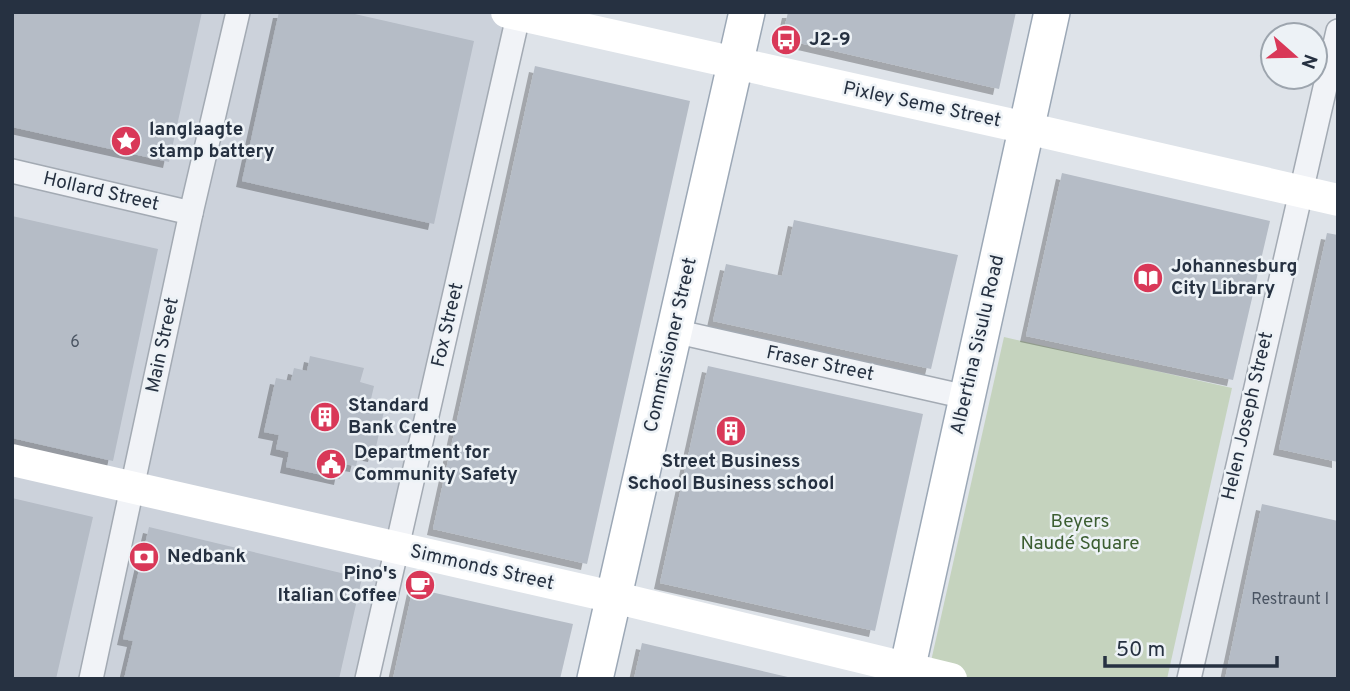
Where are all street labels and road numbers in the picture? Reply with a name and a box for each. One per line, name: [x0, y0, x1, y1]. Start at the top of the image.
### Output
street label: Pixley Seme Street: [841, 77, 1003, 133]
street label: Hollard Street: [41, 167, 161, 217]
street label: Albertina Sisulu Road: [946, 253, 1010, 437]
street label: Commissioner Street: [639, 255, 703, 435]
street label: Fox Street: [427, 280, 469, 370]
street label: Main Street: [141, 295, 185, 395]
street label: Helen Joseph Street: [1217, 329, 1279, 503]
street label: Fraser Street: [764, 341, 876, 387]
street label: Simmonds Street: [408, 540, 556, 596]

